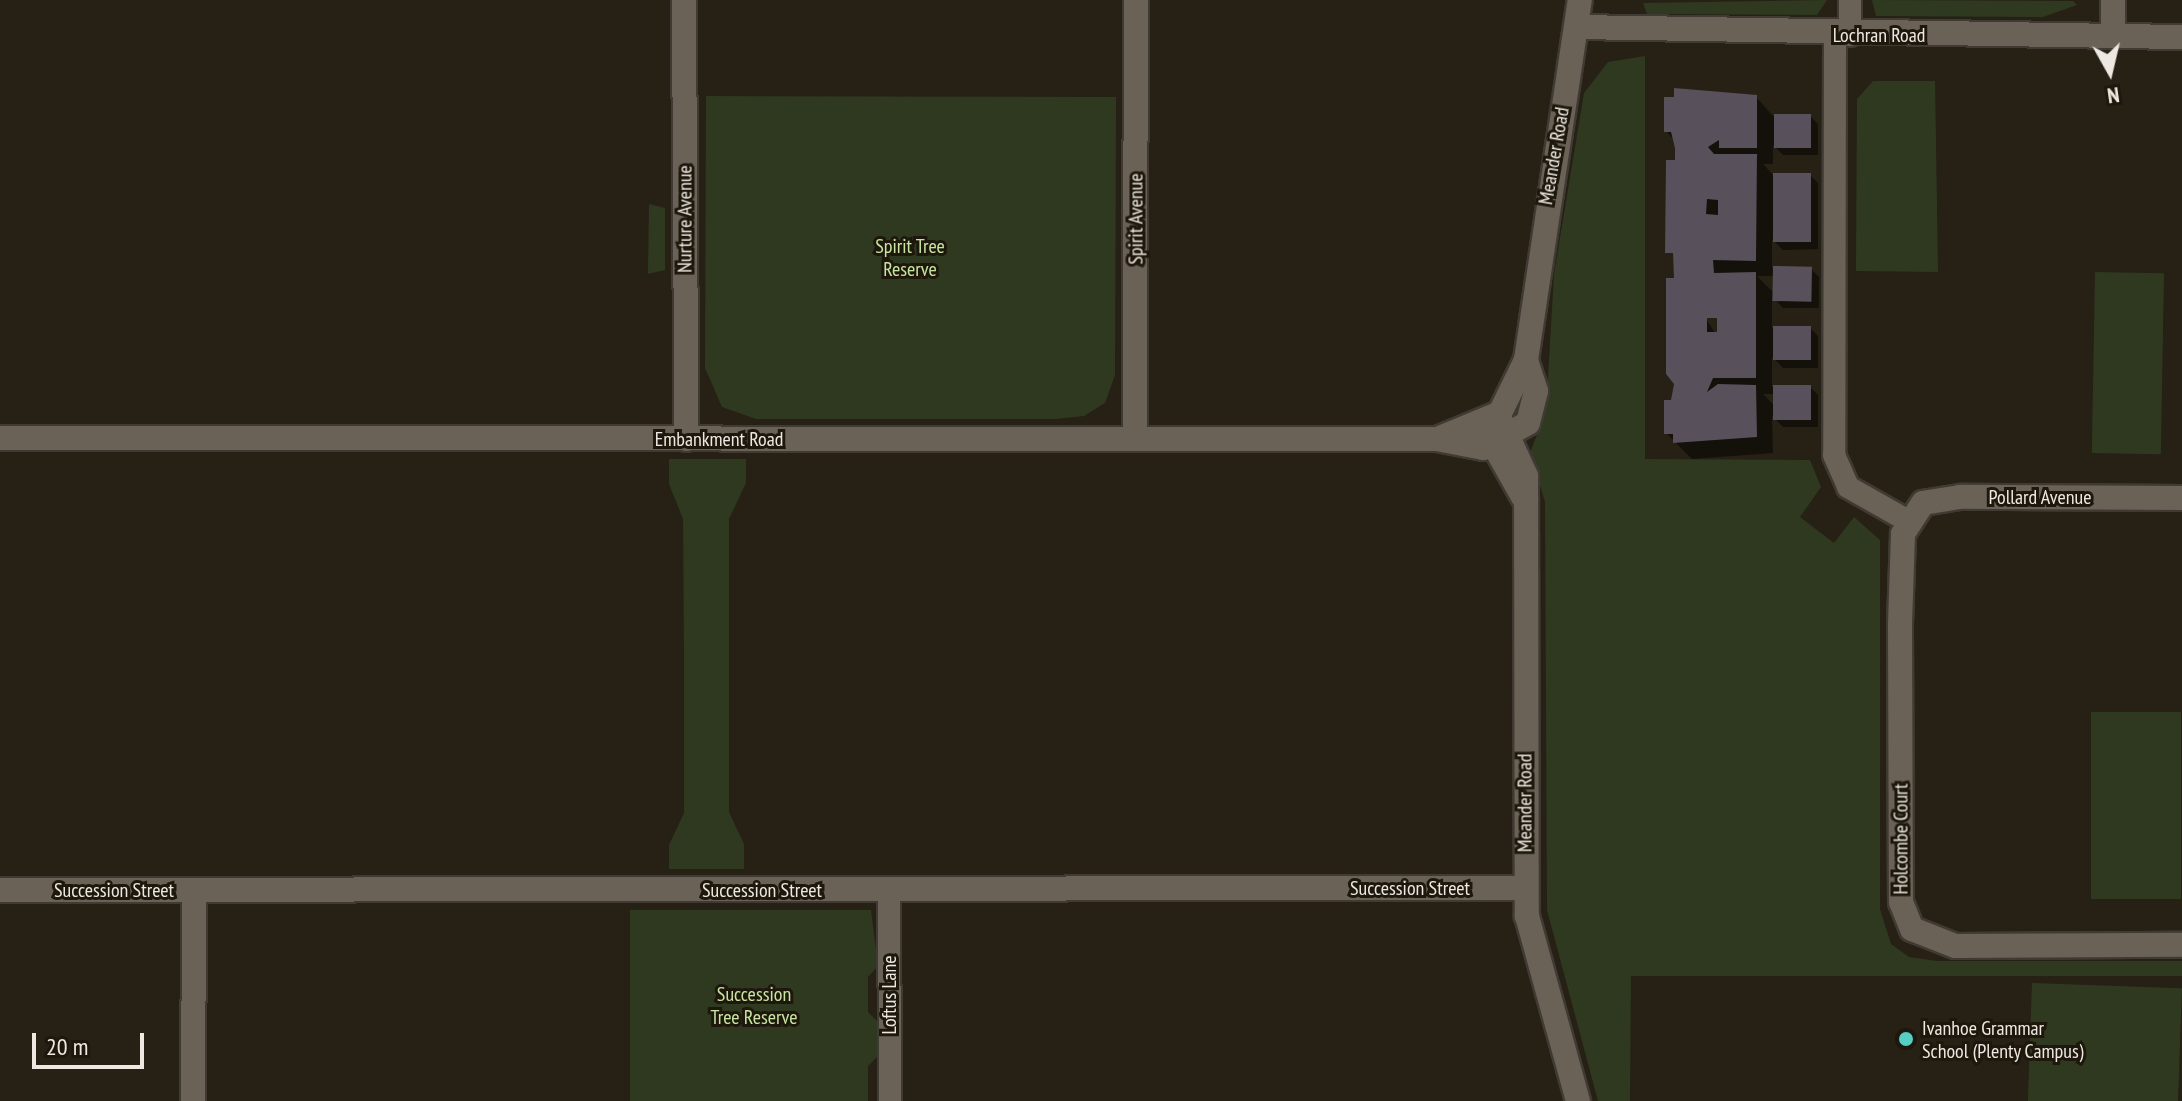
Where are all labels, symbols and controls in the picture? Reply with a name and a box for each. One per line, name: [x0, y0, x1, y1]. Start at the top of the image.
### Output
street label: Lochran Road: [1833, 23, 1925, 47]
north arrow: [2070, 32, 2150, 112]
text: N: [2106, 81, 2121, 110]
street label: Meander Road: [1534, 105, 1574, 207]
street label: Nurture Avenue: [673, 165, 697, 273]
street label: Spirit Avenue: [1124, 173, 1148, 265]
park label: Spirit Tree Reserve: [875, 234, 945, 281]
street label: Embankment Road: [655, 427, 783, 451]
street label: Pollard Avenue: [1988, 485, 2092, 509]
street label: Meander Road: [1513, 754, 1537, 852]
street label: Holcombe Court: [1889, 783, 1913, 895]
street label: Succession Street: [1350, 876, 1470, 900]
street label: Succession Street: [54, 878, 174, 902]
street label: Succession Street: [702, 878, 822, 902]
street label: Loftus Lane: [877, 956, 901, 1034]
park label: Succession Tree Reserve: [711, 982, 797, 1029]
place label: Ivanhoe Grammar School (Plenty Campus): [1922, 1016, 2084, 1063]
scale bar: [36, 1017, 148, 1067]
marker: Ivanhoe Grammar School (Plenty Campus): [1897, 1030, 1915, 1048]
text: 20 m: [46, 1031, 88, 1062]

